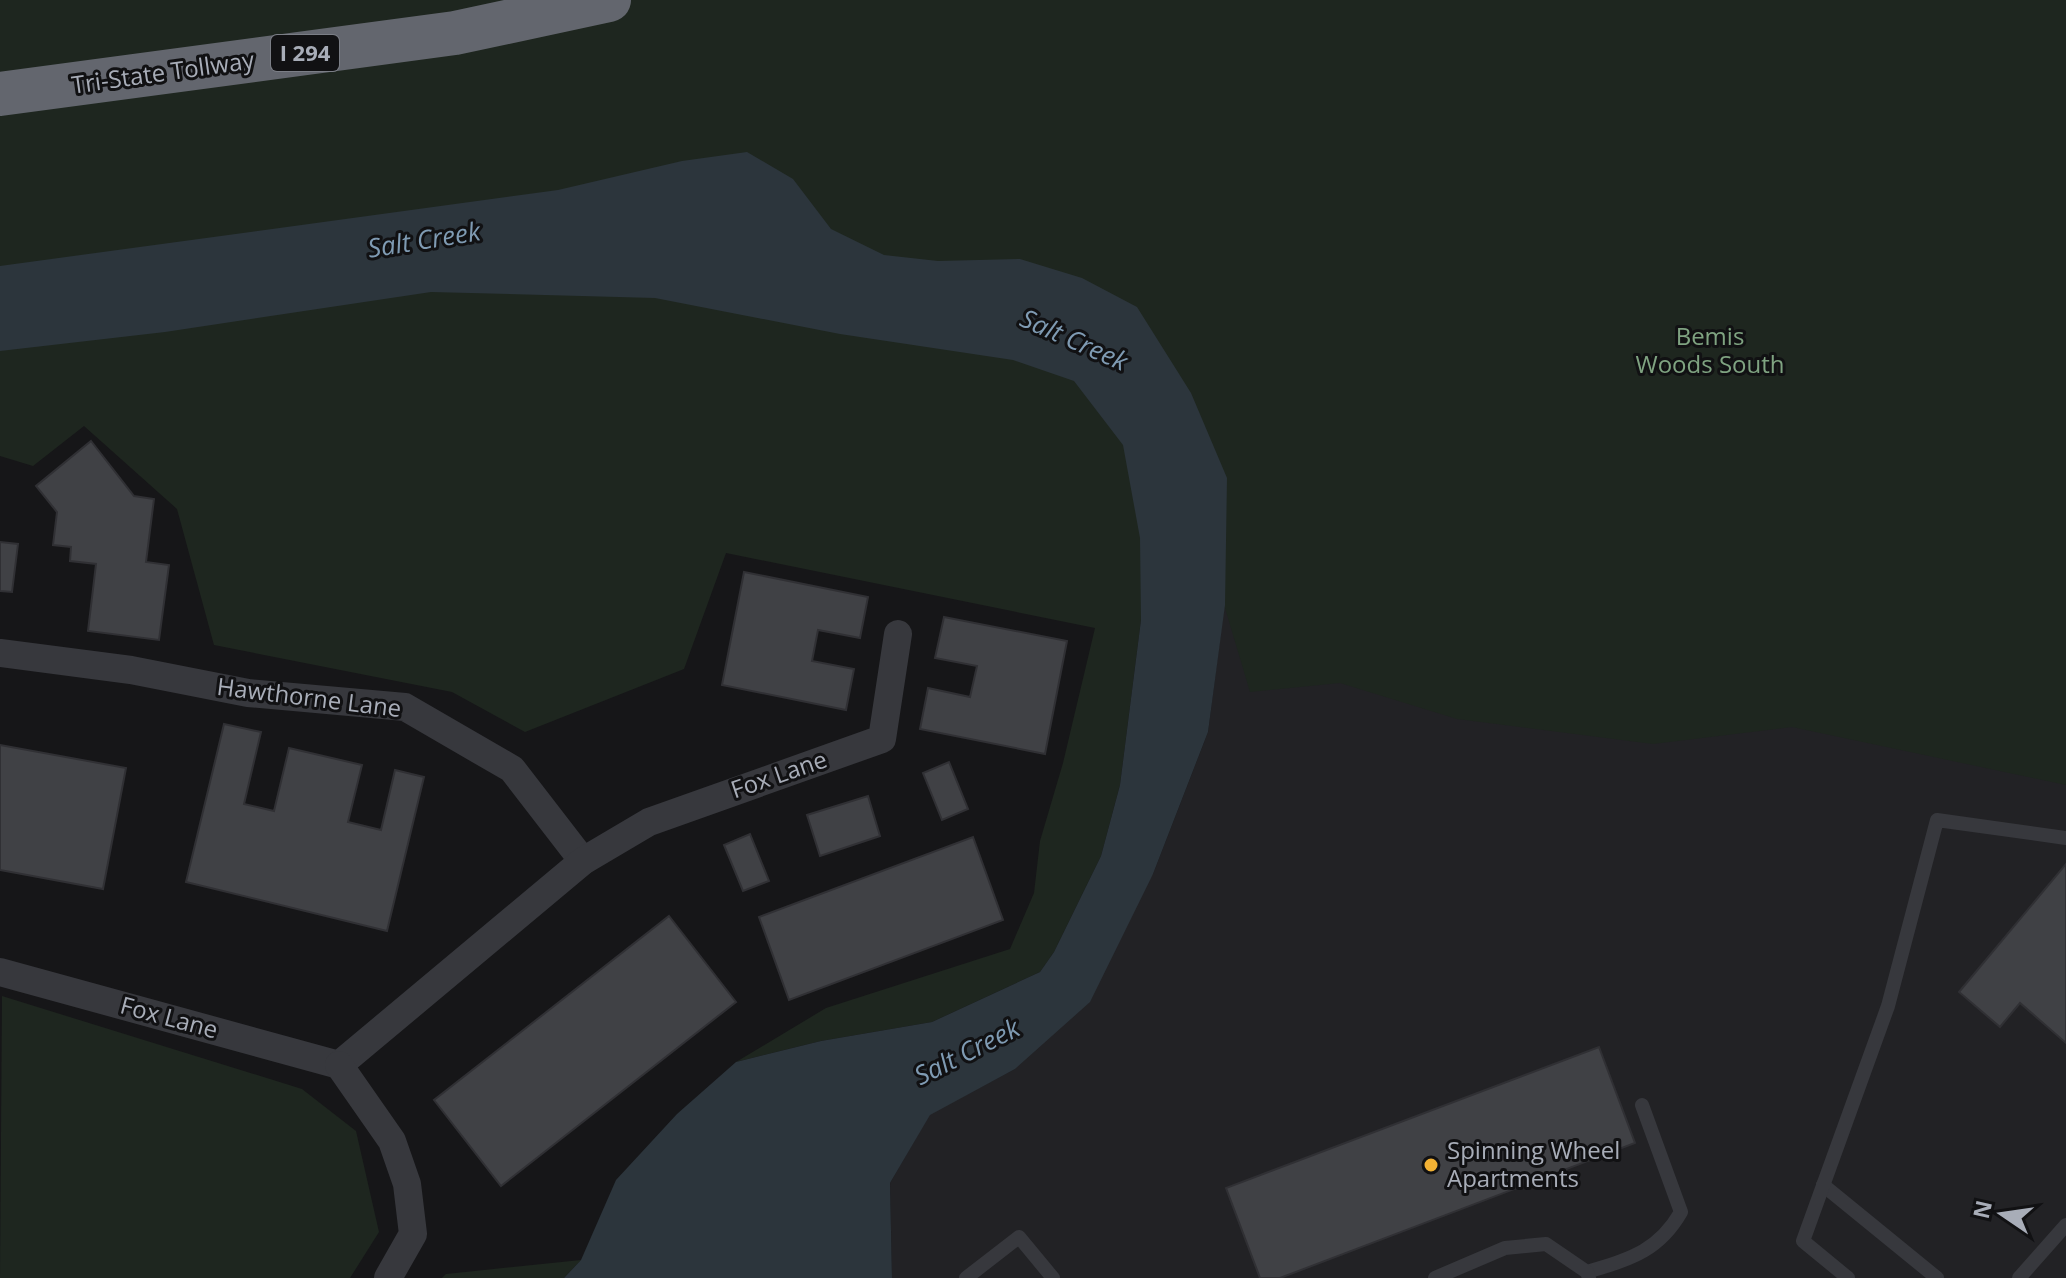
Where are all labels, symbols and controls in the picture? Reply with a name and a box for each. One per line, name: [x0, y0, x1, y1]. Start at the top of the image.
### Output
road number: I 294: [271, 35, 339, 71]
street label: Tri-State Tollway: [69, 42, 257, 101]
water label: Salt Creek: [365, 212, 484, 266]
water label: Salt Creek: [1015, 299, 1135, 379]
park label: Bemis Woods South: [1636, 319, 1784, 380]
street label: Hawthorne Lane: [215, 669, 403, 724]
street label: Fox Lane: [726, 742, 831, 805]
street label: Fox Lane: [117, 988, 222, 1045]
water label: Salt Creek: [908, 1009, 1027, 1093]
place label: Spinning Wheel Apartments: [1447, 1133, 1620, 1194]
marker: Spinning Wheel Apartments: [1422, 1156, 1440, 1174]
north arrow: [1962, 1174, 2042, 1254]
text: N: [1965, 1197, 1998, 1221]

